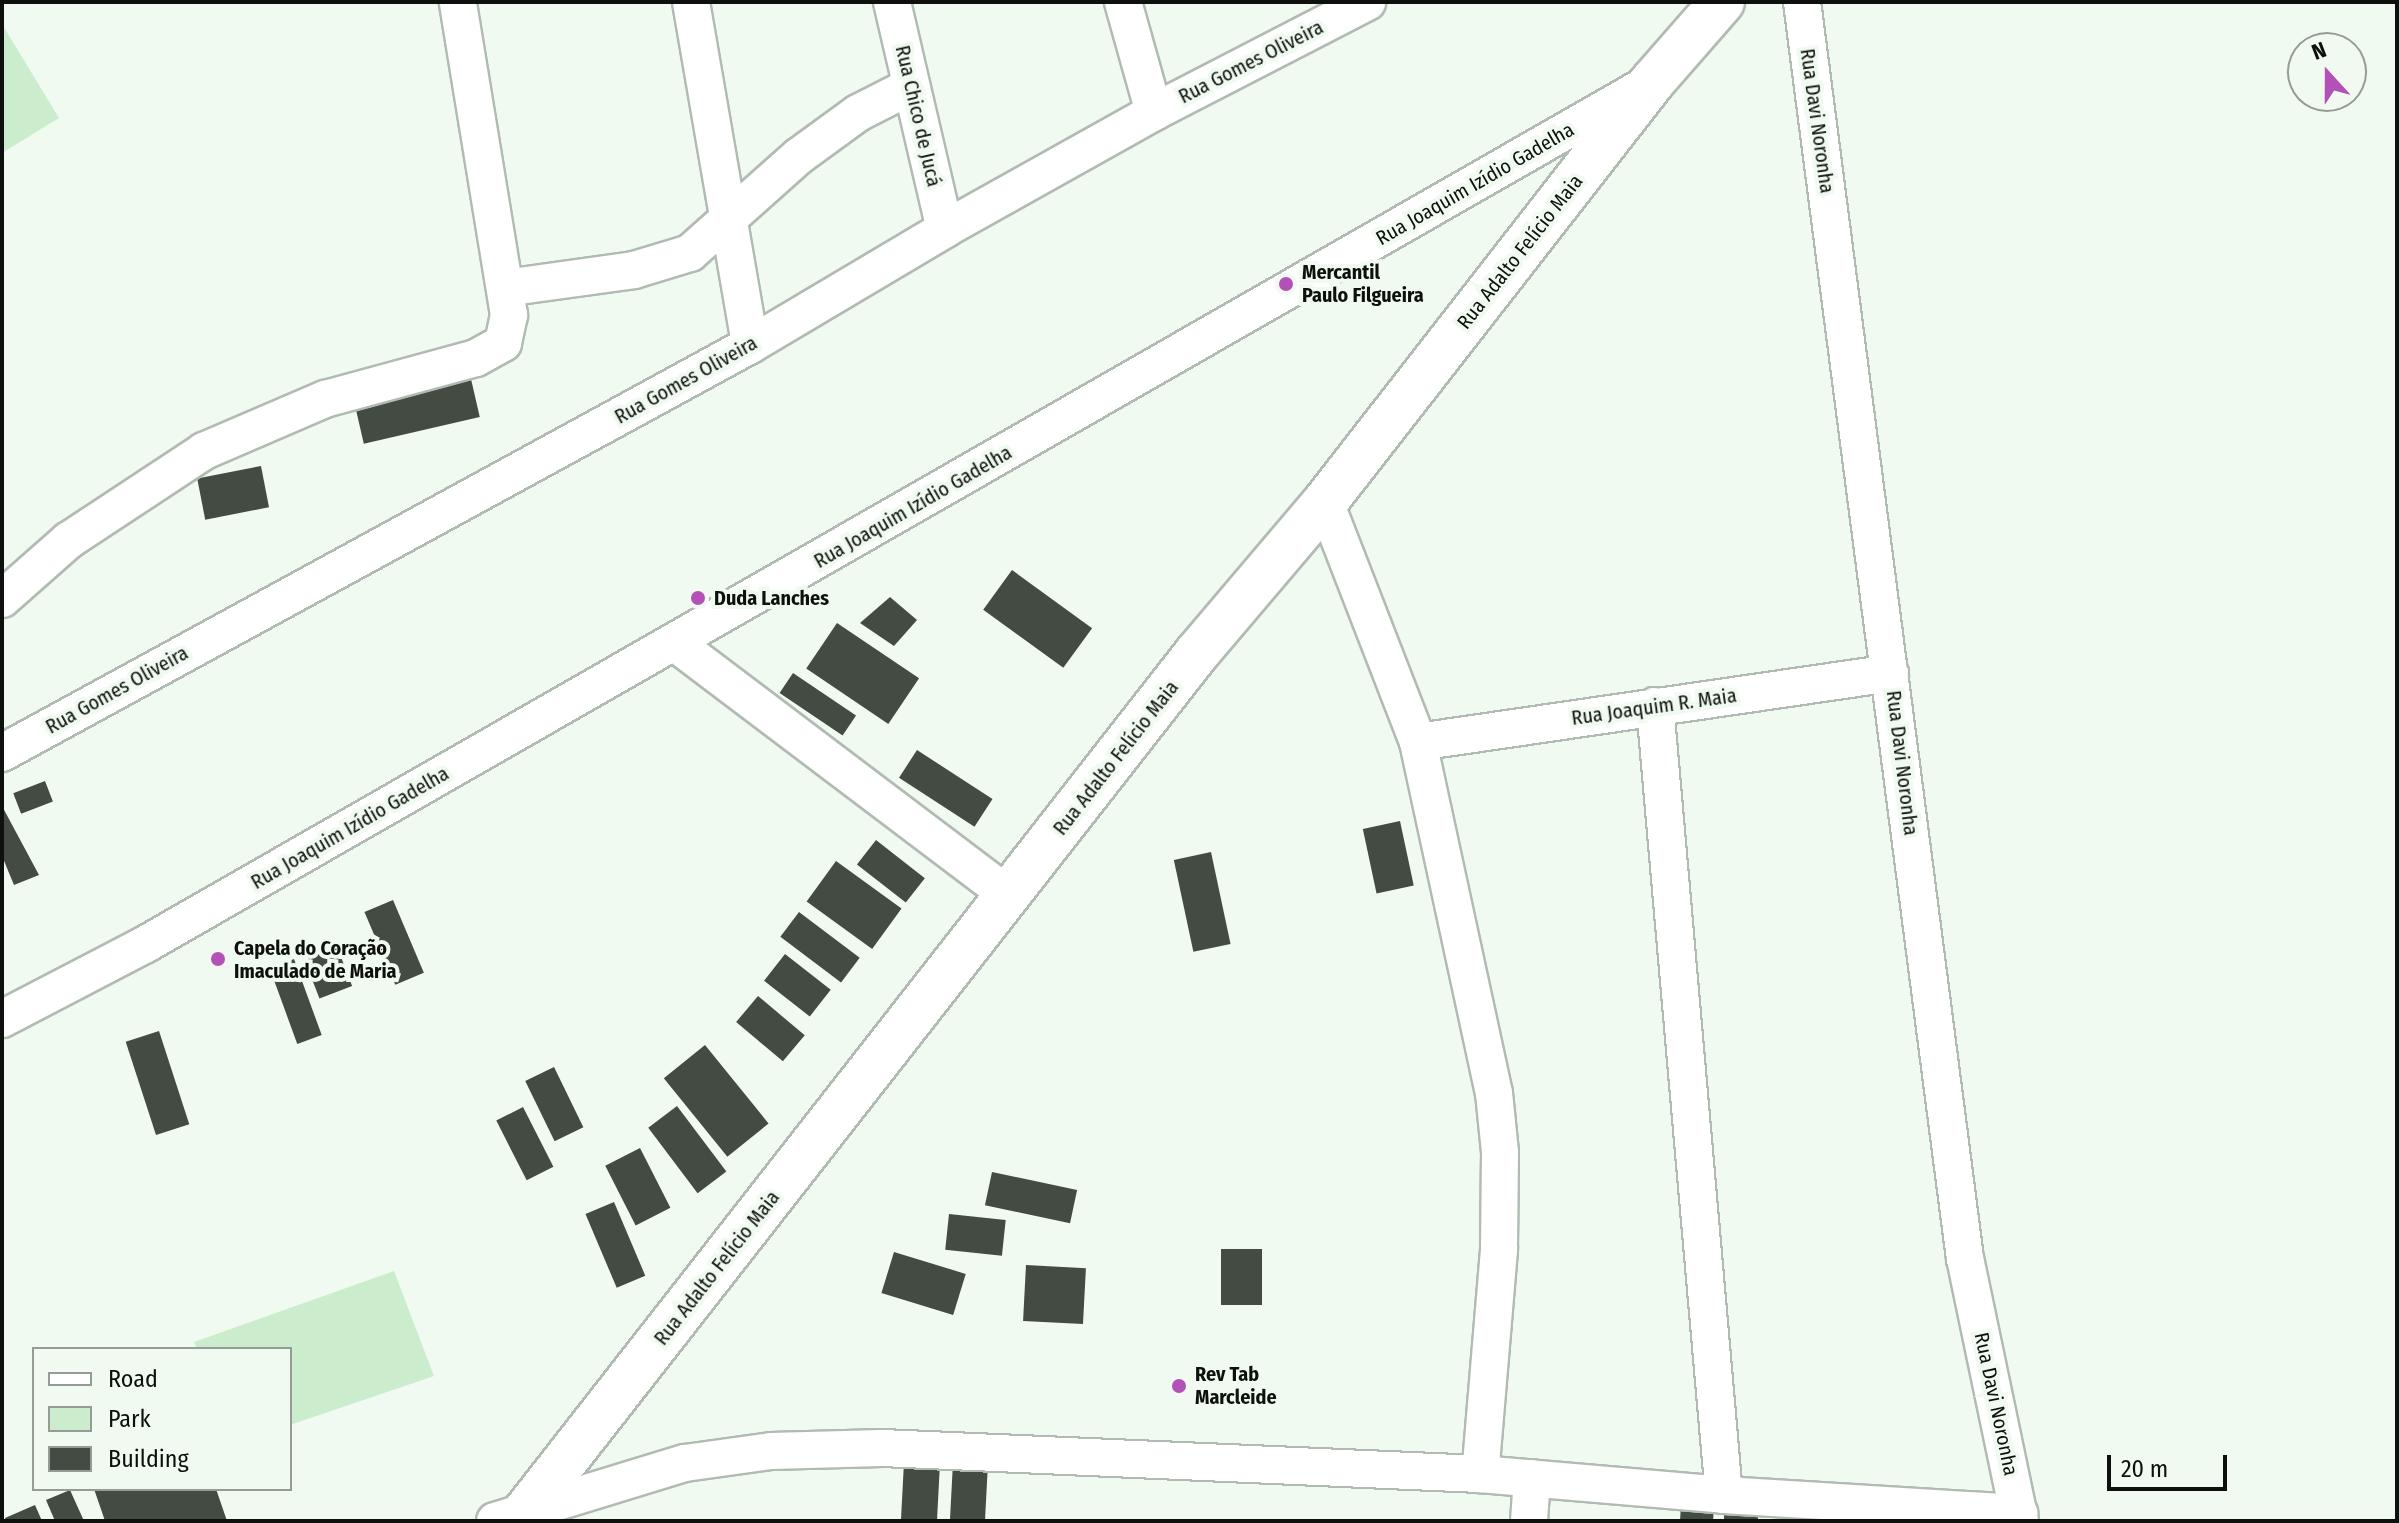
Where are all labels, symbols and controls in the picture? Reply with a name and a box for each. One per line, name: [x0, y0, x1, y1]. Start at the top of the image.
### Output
street label: Rua Gomes Oliveira: [1175, 15, 1327, 109]
north arrow: [2287, 32, 2367, 112]
text: N: [2308, 36, 2330, 66]
street label: Rua Chico de Jucá: [890, 43, 946, 189]
street label: Rua Davi Noronha: [1795, 47, 1839, 195]
street label: Rua Joaquim Izídio Gadelha: [1372, 118, 1578, 250]
street label: Rua Adalto Felício Maia: [1452, 170, 1588, 334]
place label: Mercantil Paulo Filgueira: [1302, 260, 1424, 307]
marker: Mercantil Paulo Filgueira: [1277, 275, 1295, 293]
street label: Rua Gomes Oliveira: [611, 331, 761, 429]
street label: Rua Joaquim Izídio Gadelha: [810, 441, 1016, 573]
place label: Duda Lanches: [714, 586, 829, 610]
marker: Duda Lanches: [689, 589, 707, 607]
street label: Rua Gomes Oliveira: [42, 641, 192, 739]
street label: Rua Adalto Felício Maia: [1048, 676, 1184, 840]
street label: Rua Joaquim R. Maia: [1570, 684, 1738, 730]
street label: Rua Davi Noronha: [1881, 689, 1923, 837]
street label: Rua Joaquim Izídio Gadelha: [247, 762, 453, 894]
place label: Capela do Coração Imaculado de Maria: [234, 936, 397, 983]
marker: Capela do Coração Imaculado de Maria: [209, 950, 227, 968]
street label: Rua Adalto Felício Maia: [649, 1186, 785, 1350]
street label: Rua Davi Noronha: [1969, 1330, 2023, 1478]
legend: [32, 1347, 292, 1491]
place label: Rev Tab Marcleide: [1195, 1362, 1277, 1409]
text: Road: [108, 1365, 158, 1393]
marker: Rev Tab Marcleide: [1170, 1377, 1188, 1395]
text: Park: [108, 1405, 151, 1433]
scale bar: [2111, 1439, 2231, 1489]
text: Building: [108, 1445, 189, 1473]
text: 20 m: [2121, 1455, 2168, 1483]

